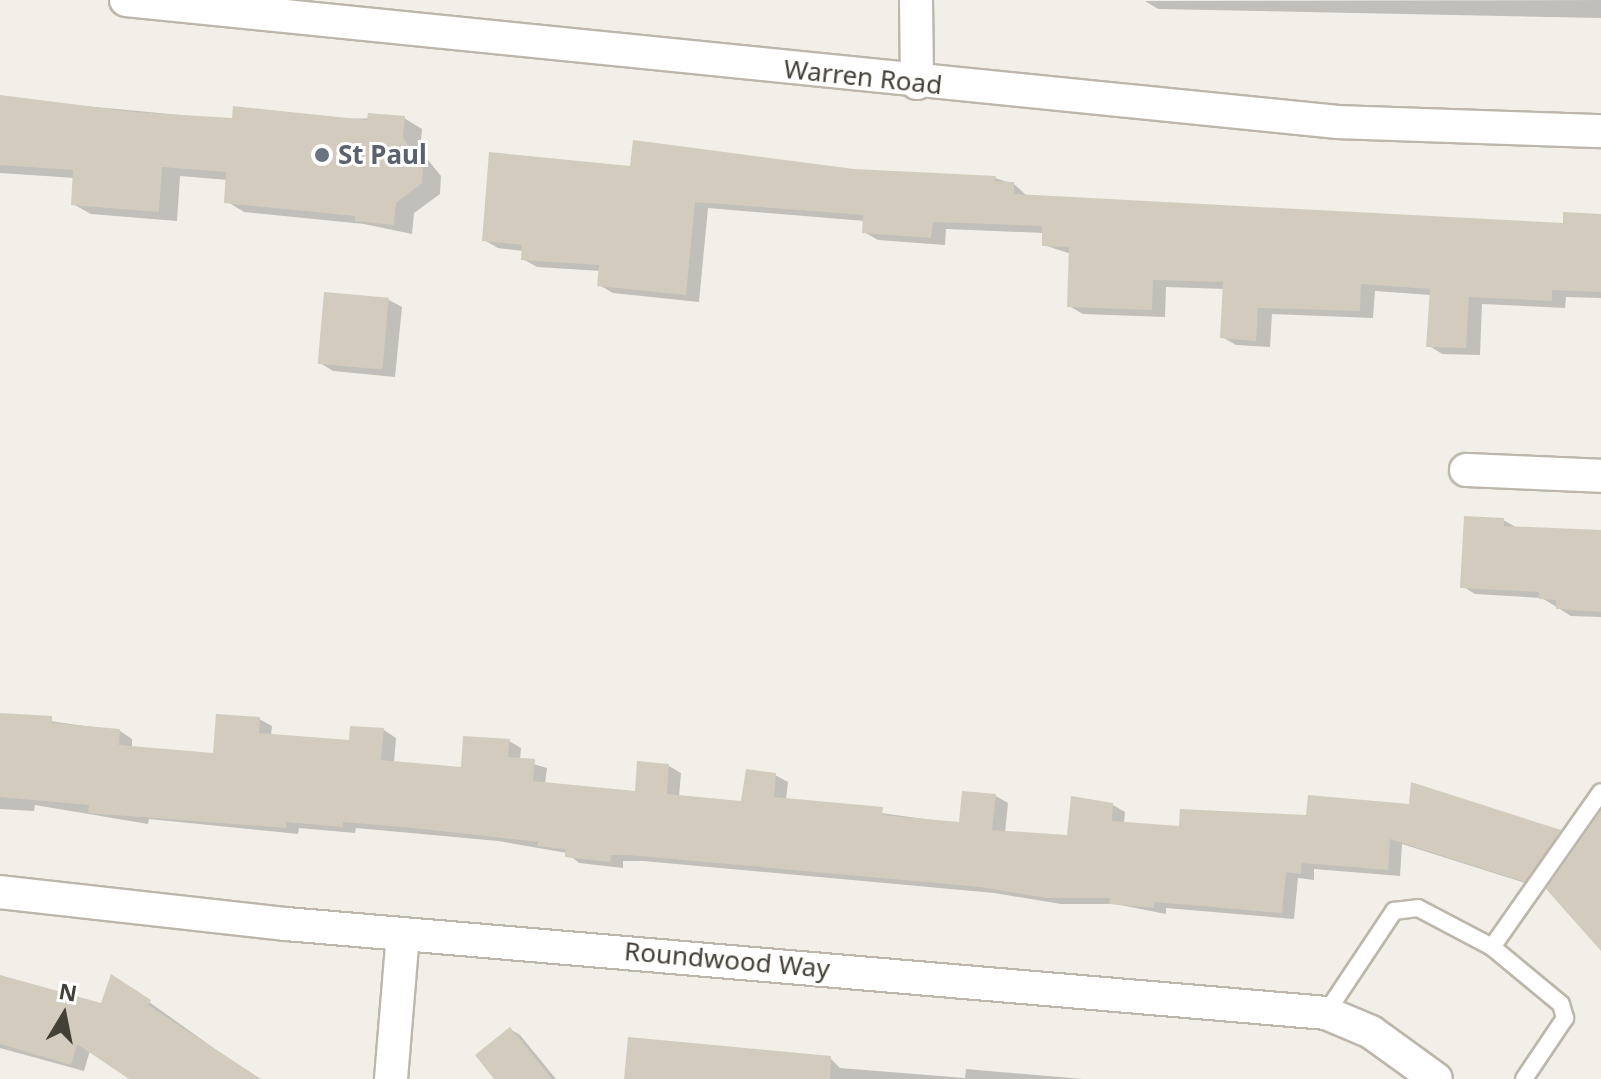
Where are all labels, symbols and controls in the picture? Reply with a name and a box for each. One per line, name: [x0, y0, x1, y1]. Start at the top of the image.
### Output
street label: Warren Road: [782, 53, 944, 101]
place label: St Paul: [338, 139, 427, 171]
marker: St Paul: [313, 146, 331, 164]
street label: Roundwood Way: [623, 935, 831, 985]
north arrow: [24, 975, 104, 1055]
text: N: [57, 975, 80, 1008]

